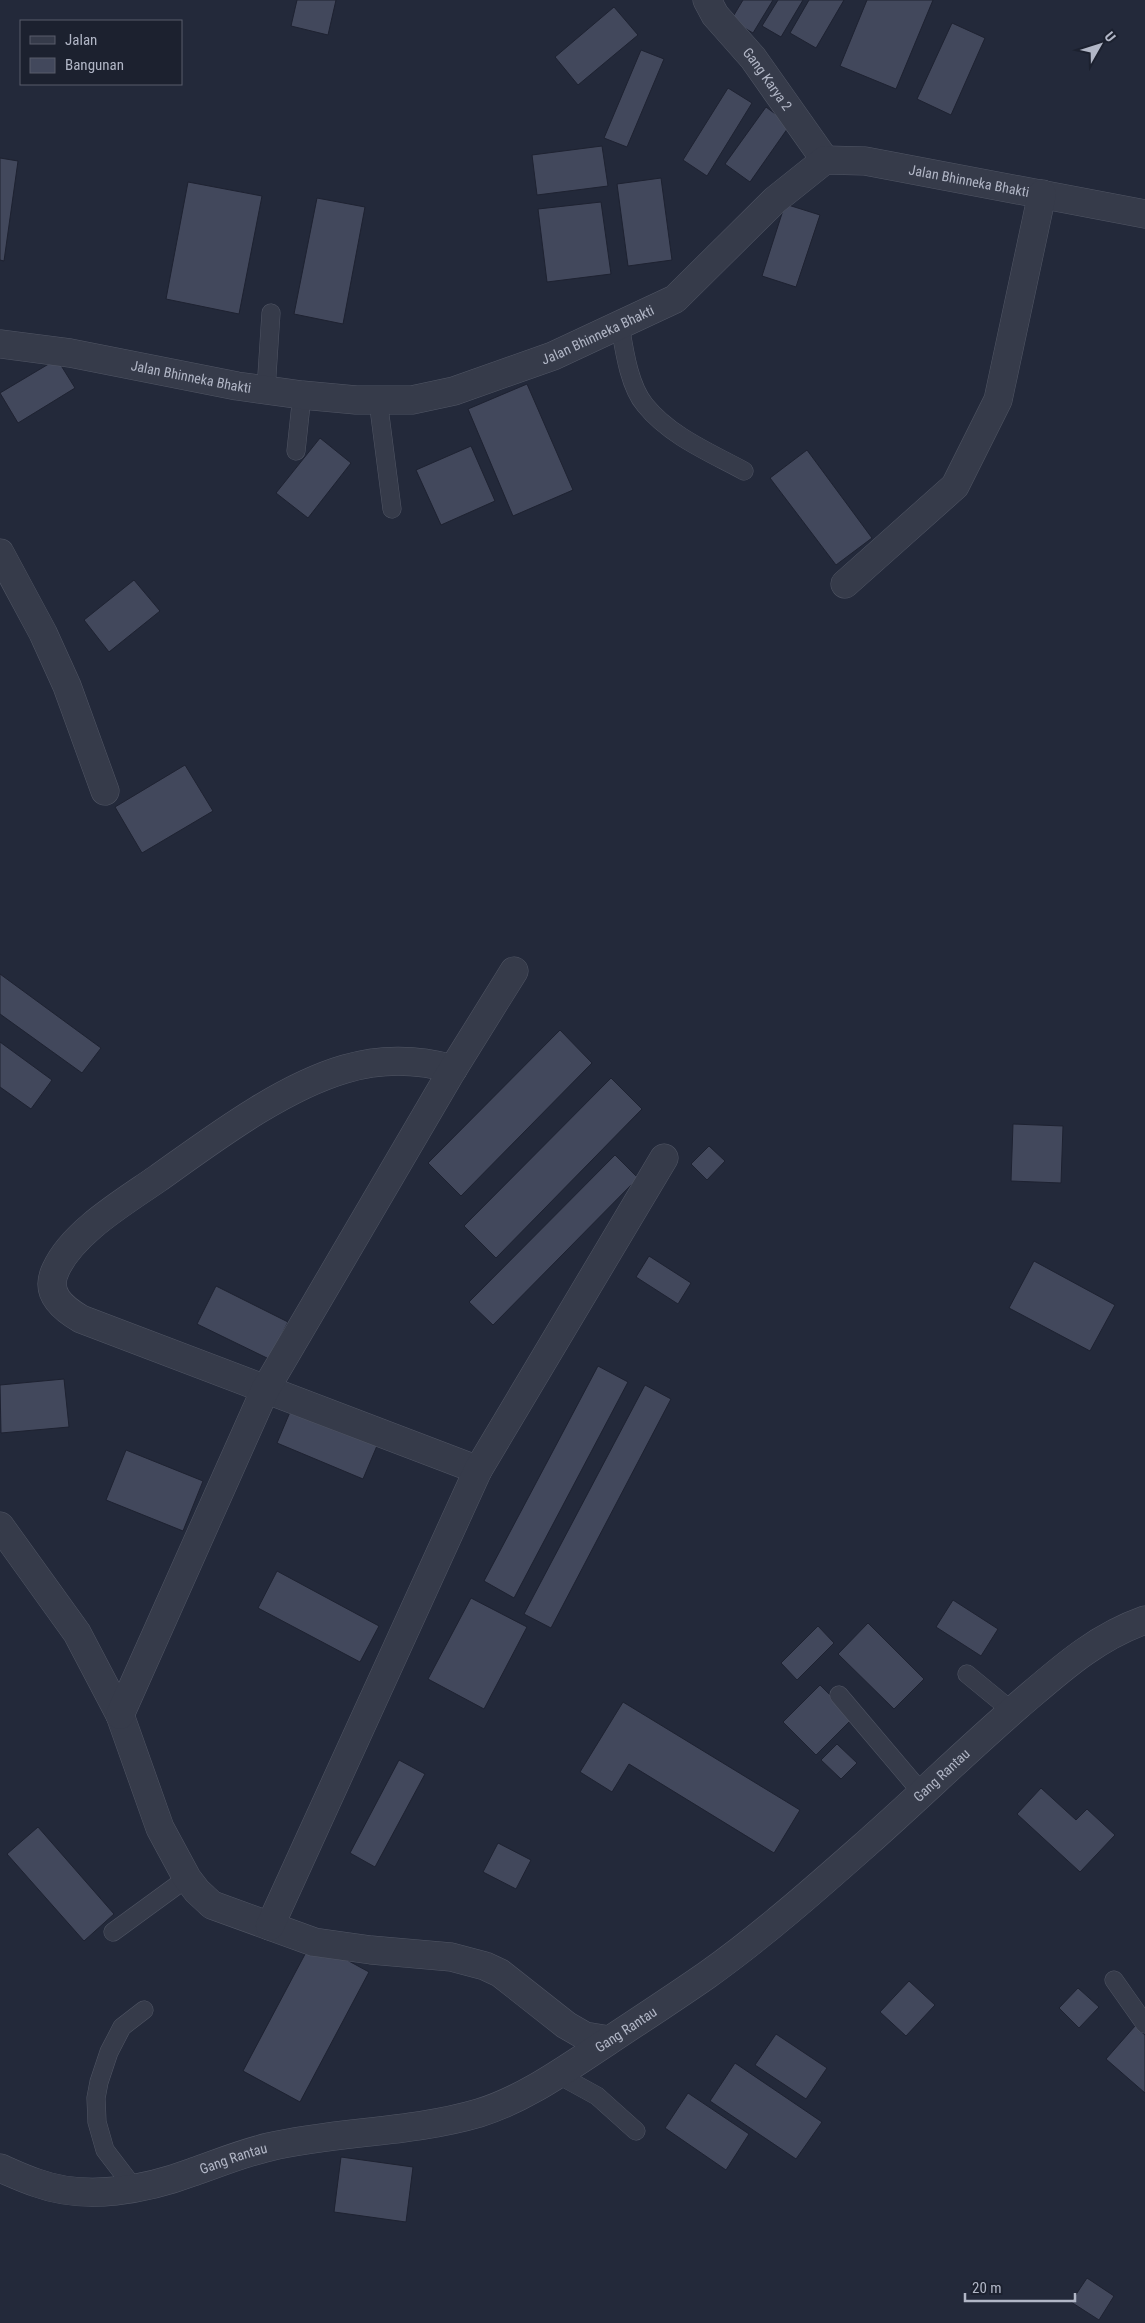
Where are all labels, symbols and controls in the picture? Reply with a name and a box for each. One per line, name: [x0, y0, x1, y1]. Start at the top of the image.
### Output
legend: [20, 20, 182, 85]
north arrow: [1075, 20, 1125, 70]
text: U: [1101, 29, 1119, 45]
text: Jalan: [65, 31, 97, 49]
street label: Gang Karya 2: [740, 44, 795, 114]
text: Bangunan: [65, 56, 124, 74]
street label: Jalan Bhinneka Bhakti: [908, 161, 1031, 200]
street label: Jalan Bhinneka Bhakti: [539, 302, 657, 367]
street label: Jalan Bhinneka Bhakti: [130, 357, 252, 396]
street label: Gang Rantau: [910, 1745, 973, 1805]
street label: Gang Rantau: [592, 2003, 660, 2056]
street label: Gang Rantau: [197, 2140, 269, 2177]
scale bar: [965, 2270, 1075, 2302]
text: 20 m: [972, 2279, 1002, 2297]

